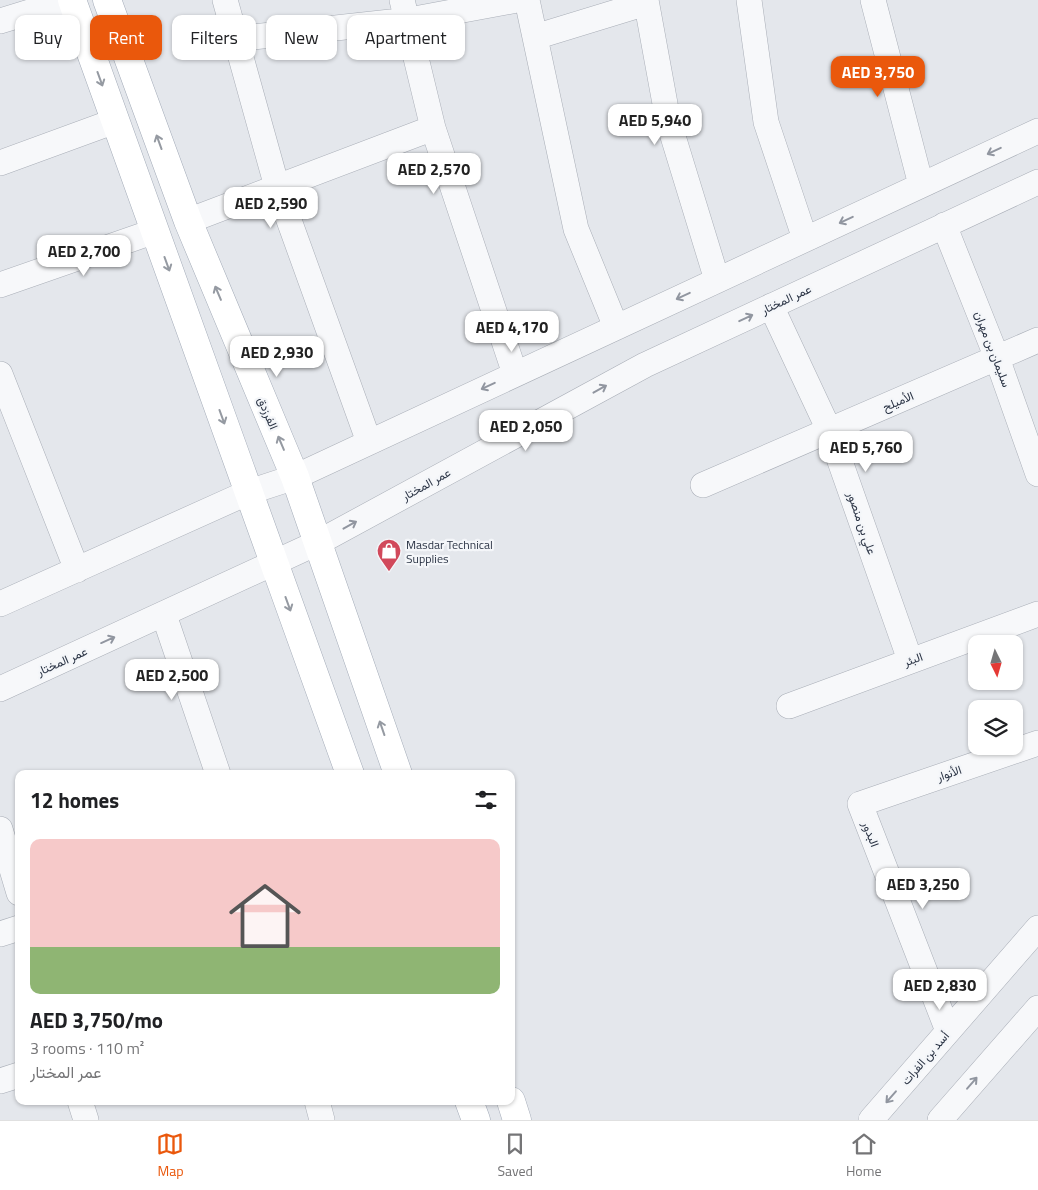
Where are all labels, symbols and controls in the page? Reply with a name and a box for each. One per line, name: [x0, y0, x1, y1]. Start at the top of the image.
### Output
chip: Buy: [15, 15, 80, 60]
chip: Rent: [90, 15, 162, 60]
chip: Filters: [172, 15, 256, 60]
chip: New: [266, 15, 337, 60]
chip: Apartment: [347, 15, 465, 60]
pin: AED 3,750: [821, 56, 935, 98]
text: AED 3,750: [842, 60, 914, 84]
one-way arrow: [96, 71, 105, 86]
pin: AED 5,940: [598, 104, 712, 146]
text: AED 5,940: [619, 108, 691, 132]
one-way arrow: [154, 134, 163, 150]
one-way arrow: [987, 147, 1002, 157]
pin: AED 2,570: [377, 152, 491, 195]
text: AED 2,570: [398, 157, 470, 181]
pin: AED 2,590: [214, 186, 328, 229]
text: AED 2,590: [235, 191, 307, 215]
one-way arrow: [839, 216, 854, 225]
pin: AED 2,700: [27, 234, 141, 277]
text: AED 2,700: [48, 239, 120, 263]
one-way arrow: [163, 256, 172, 272]
street label: عمر المختار: [757, 279, 814, 319]
one-way arrow: [213, 286, 222, 301]
one-way arrow: [676, 291, 691, 301]
street label: سليمان بن مهران: [970, 308, 1016, 390]
pin: AED 4,170: [455, 310, 569, 353]
one-way arrow: [738, 312, 753, 322]
text: AED 4,170: [476, 315, 548, 339]
pin: AED 2,930: [220, 336, 334, 378]
text: AED 2,930: [241, 340, 313, 364]
one-way arrow: [481, 382, 496, 392]
one-way arrow: [592, 384, 607, 393]
street label: الأميلح: [879, 386, 917, 416]
street label: الفرزدق: [253, 394, 283, 432]
one-way arrow: [218, 409, 227, 425]
pin: AED 2,050: [469, 410, 583, 452]
text: AED 2,050: [490, 414, 562, 438]
pin: AED 5,760: [809, 430, 923, 473]
text: AED 5,760: [830, 435, 902, 459]
one-way arrow: [275, 436, 285, 451]
street label: عمر المختار: [397, 463, 454, 506]
street label: علي بن منصور: [841, 488, 882, 557]
one-way arrow: [342, 520, 356, 530]
place label: Masdar Technical Supplies: [406, 535, 493, 568]
shop icon: Masdar Technical Supplies: [376, 538, 402, 572]
one-way arrow: [284, 595, 293, 611]
one-way arrow: [100, 635, 115, 645]
north arrow: [968, 635, 1022, 690]
map controls: [968, 635, 1023, 755]
street label: عمر المختار: [33, 641, 90, 681]
street label: البئر: [900, 647, 925, 672]
pin: AED 2,500: [115, 658, 229, 701]
text: AED 2,500: [136, 663, 208, 687]
button: layers: [968, 700, 1023, 755]
one-way arrow: [377, 720, 387, 736]
street label: الأنوار: [933, 760, 964, 786]
text: 12 homes: [30, 784, 119, 816]
icon: filters: [472, 786, 500, 814]
street label: البدور: [857, 817, 885, 850]
pin: AED 3,250: [866, 868, 980, 910]
icon: home: [220, 871, 310, 961]
text: AED 3,250: [887, 872, 959, 896]
pin: AED 2,830: [883, 968, 997, 1011]
text: AED 2,830: [904, 973, 976, 997]
text: AED 3,750/mo: [30, 1004, 163, 1036]
street label: أسد بن الفرات: [896, 1027, 954, 1089]
text: 3 rooms · 110 m²: [30, 1036, 144, 1060]
text: عمر المختار: [30, 1060, 101, 1084]
one-way arrow: [966, 1077, 978, 1090]
one-way arrow: [886, 1090, 897, 1103]
tab: Map: [156, 1130, 184, 1181]
tab: Saved: [497, 1130, 533, 1181]
tab: Home: [846, 1130, 882, 1181]

